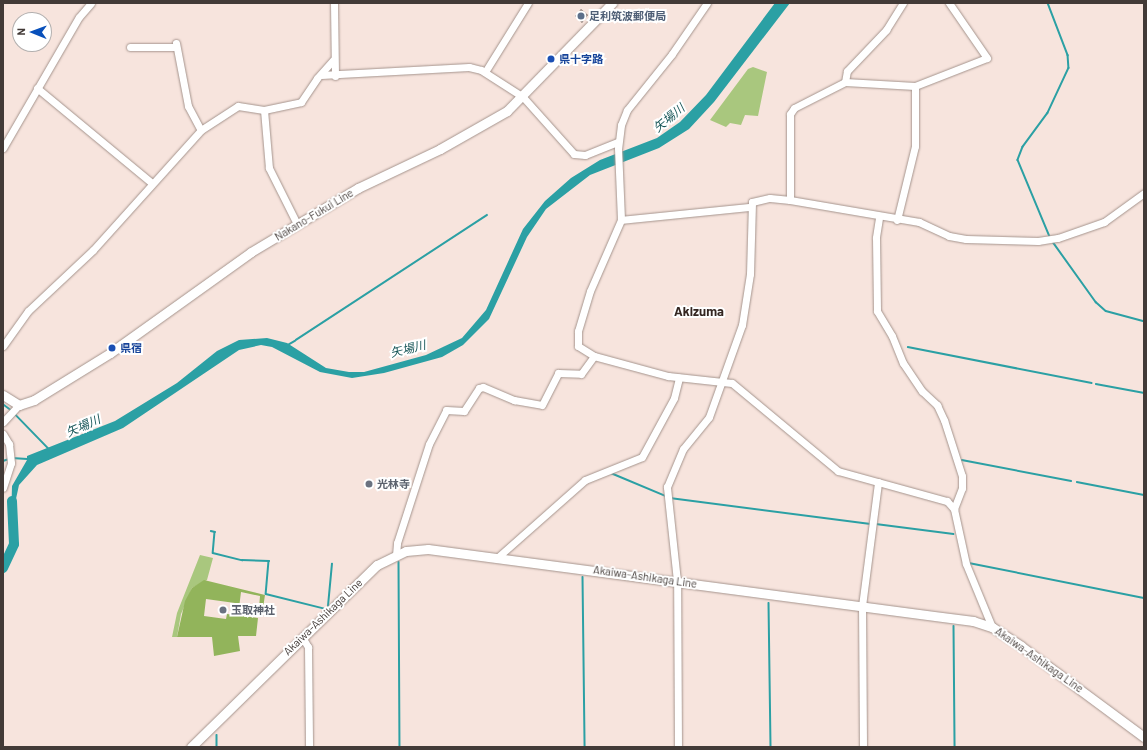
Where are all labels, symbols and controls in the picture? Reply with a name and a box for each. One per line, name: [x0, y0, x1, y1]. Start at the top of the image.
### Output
place label: 足利筑波郵便局: [589, 9, 666, 23]
marker: 足利筑波郵便局: [576, 11, 586, 21]
north arrow: [12, 12, 52, 52]
text: N: [14, 28, 27, 36]
place label: 県十字路: [559, 52, 603, 66]
marker: 県十字路: [546, 54, 556, 64]
water label: 矢場川: [651, 101, 687, 135]
street label: Nakano-Fukui Line: [272, 186, 356, 244]
district label: Akizuma: [674, 303, 724, 319]
water label: 矢場川: [389, 338, 427, 360]
place label: 県宿: [120, 341, 142, 355]
marker: 県宿: [107, 343, 117, 353]
water label: 矢場川: [64, 412, 102, 440]
place label: 光林寺: [377, 477, 410, 491]
marker: 光林寺: [364, 479, 374, 489]
street label: Akaiwa-Ashikaga Line: [592, 563, 698, 591]
street label: Akaiwa-Ashikaga Line: [281, 576, 365, 658]
place label: 玉取神社: [231, 603, 275, 617]
marker: 玉取神社: [218, 605, 228, 615]
street label: Akaiwa-Ashikaga Line: [992, 625, 1086, 695]

